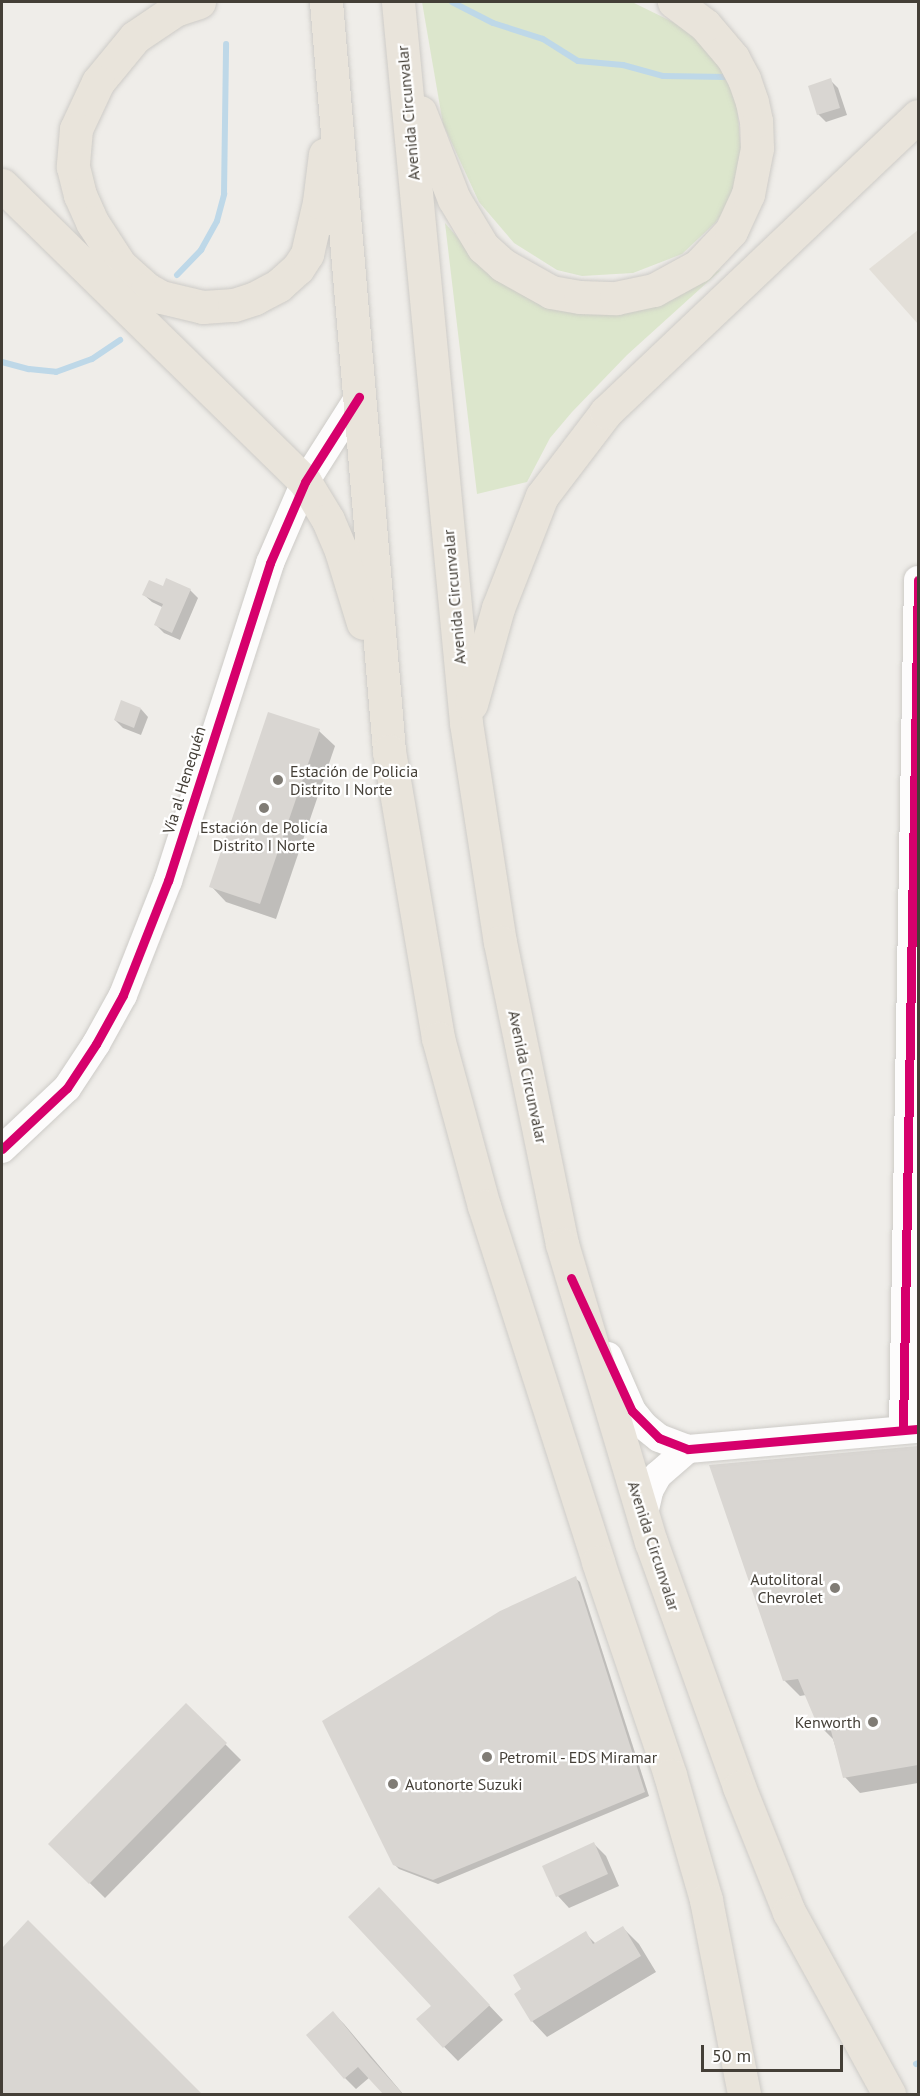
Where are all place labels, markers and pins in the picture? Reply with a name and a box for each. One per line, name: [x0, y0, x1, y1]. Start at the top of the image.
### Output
place label: Estación de Policia Distrito I Norte: [290, 761, 418, 799]
marker: Estación de Policia Distrito I Norte: [271, 773, 285, 787]
marker: Estación de Policía Distrito I Norte: [257, 801, 271, 815]
place label: Estación de Policía Distrito I Norte: [200, 817, 328, 855]
place label: Autolitoral Chevrolet: [750, 1569, 823, 1607]
marker: Autolitoral Chevrolet: [828, 1581, 842, 1595]
place label: Kenworth: [795, 1712, 861, 1732]
marker: Kenworth: [866, 1715, 880, 1729]
place label: Petromil - EDS Miramar: [499, 1747, 660, 1767]
marker: Petromil - EDS Miramar: [480, 1750, 494, 1764]
place label: Autonorte Suzuki: [405, 1774, 523, 1794]
marker: Autonorte Suzuki: [386, 1777, 400, 1791]

